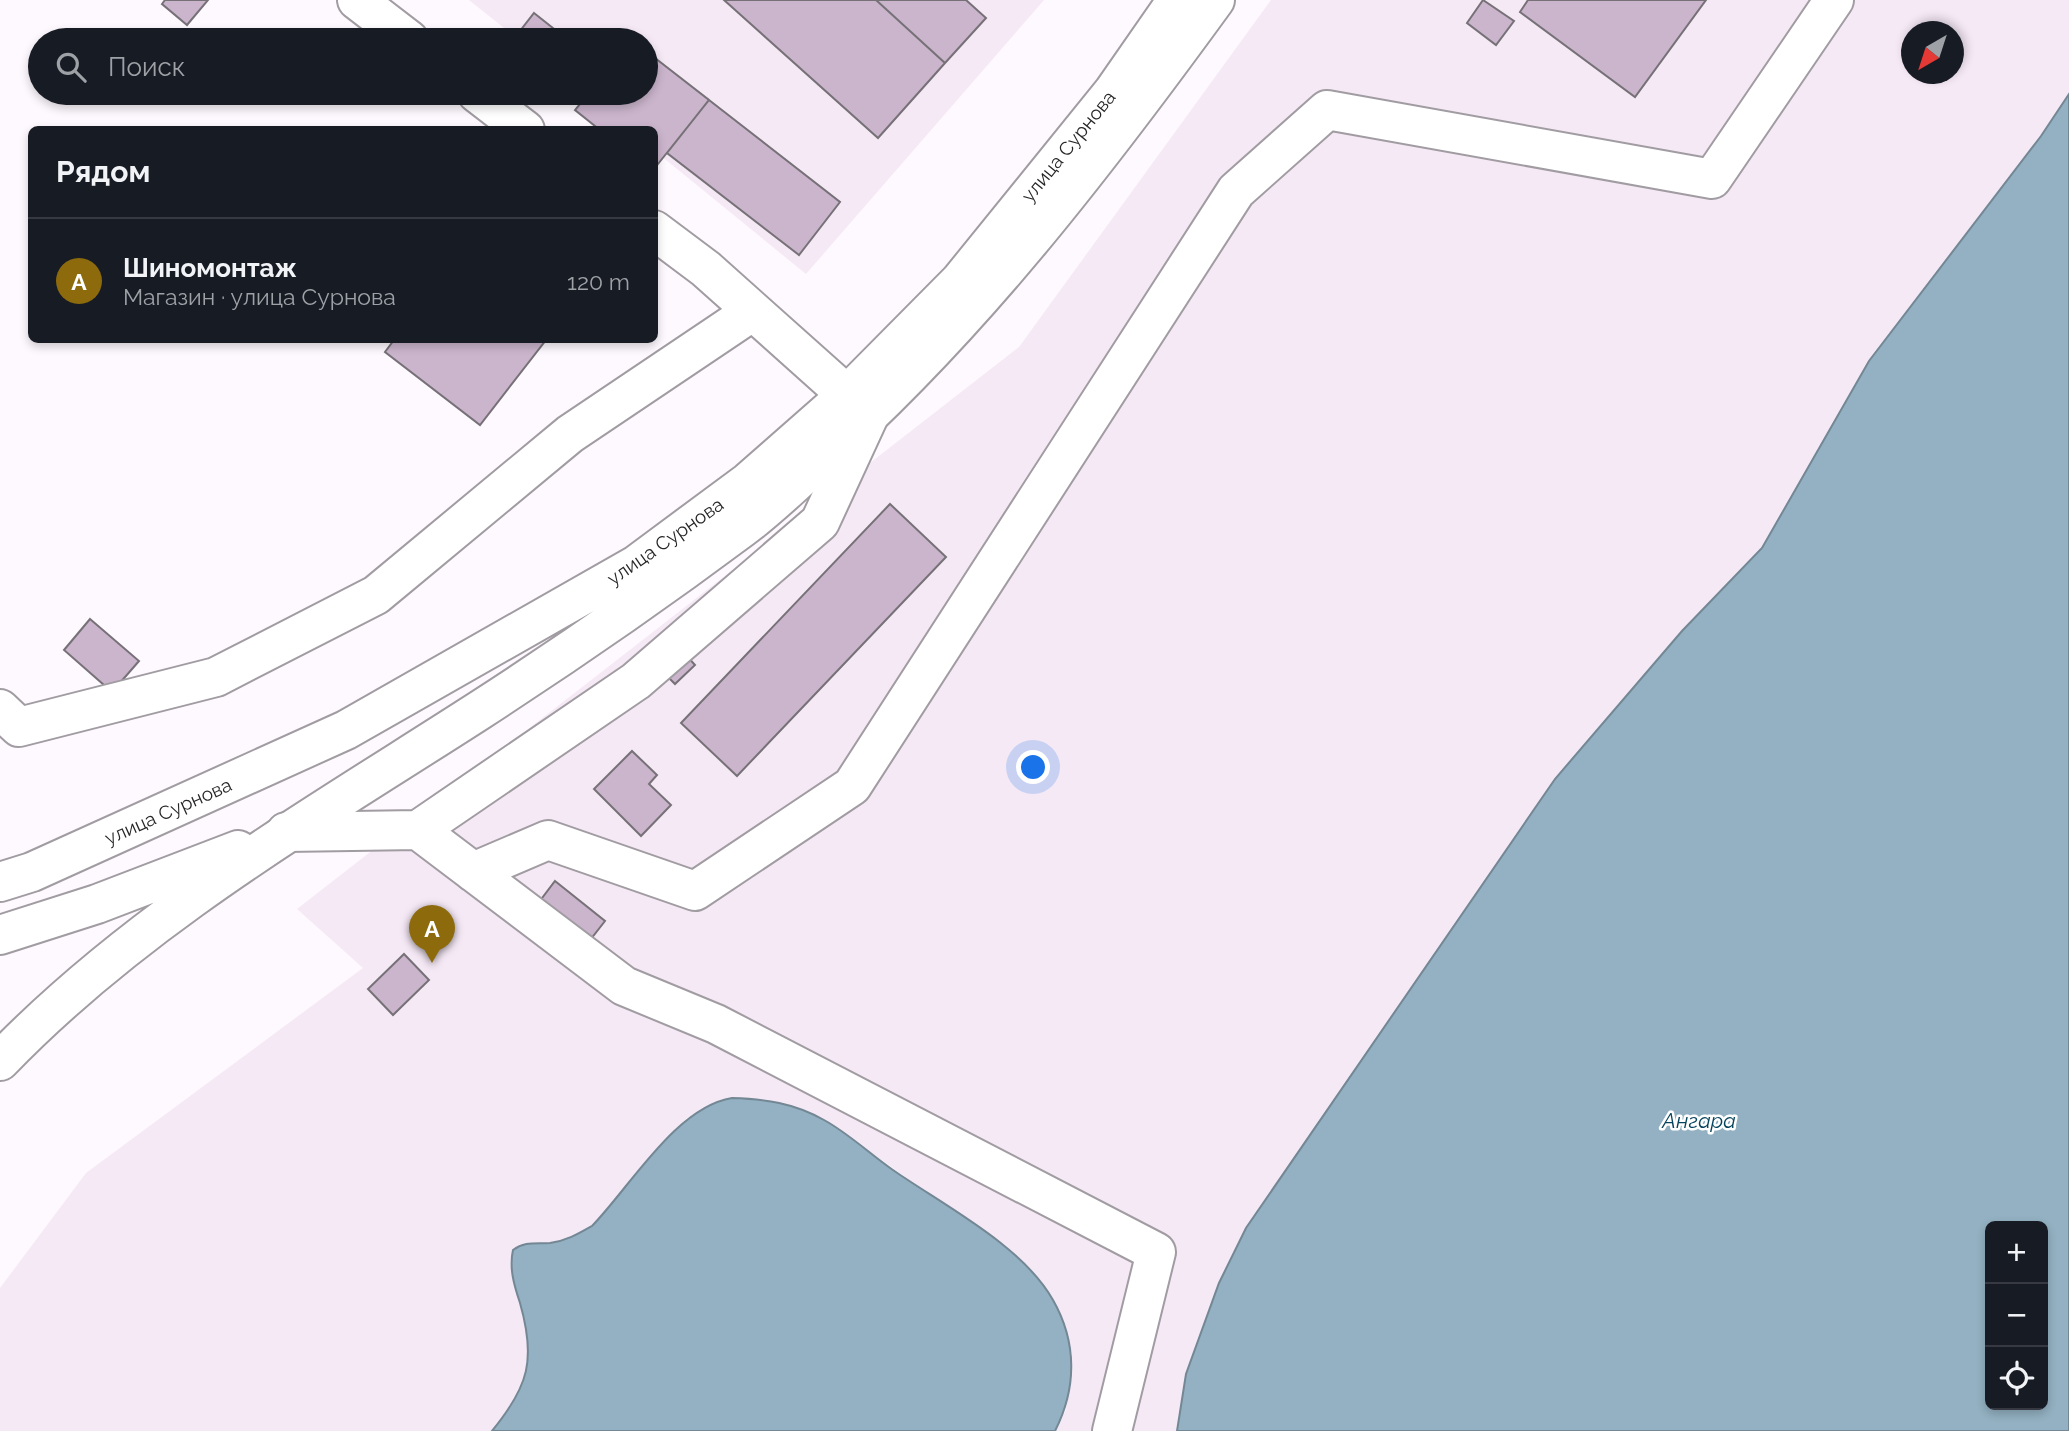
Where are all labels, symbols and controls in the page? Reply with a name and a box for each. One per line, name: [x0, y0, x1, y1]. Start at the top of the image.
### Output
north arrow: [1901, 21, 1964, 84]
search box: [28, 28, 658, 105]
icon: search: [52, 48, 90, 86]
text: Поиск: [108, 52, 185, 82]
street label: улица Сурнова: [1016, 86, 1120, 206]
text: Рядом: [56, 154, 150, 189]
text: Шиномонтаж: [123, 253, 297, 283]
text: A: [71, 268, 87, 295]
text: 120 m: [567, 268, 630, 295]
text: Магазин · улица Сурнова: [123, 283, 396, 310]
street label: улица Сурнова: [603, 493, 727, 589]
your location: [1016, 750, 1050, 784]
street label: улица Сурнова: [101, 773, 235, 849]
pin: A: [409, 905, 455, 963]
water label: Ангара: [1661, 1108, 1736, 1133]
map controls: [1985, 1221, 2048, 1410]
button: +: [1985, 1221, 2048, 1284]
button: −: [1985, 1284, 2048, 1347]
button: locate: [1985, 1347, 2048, 1410]

